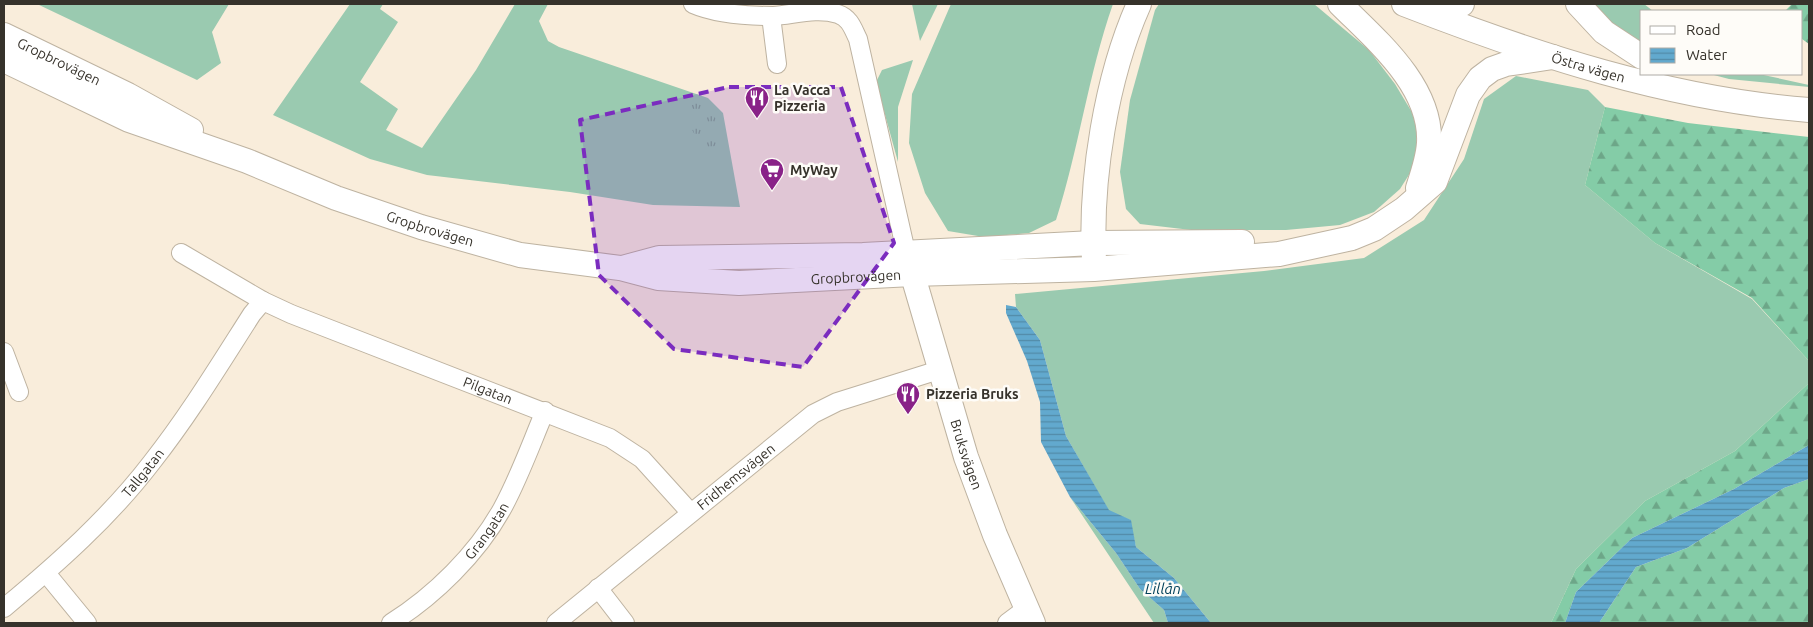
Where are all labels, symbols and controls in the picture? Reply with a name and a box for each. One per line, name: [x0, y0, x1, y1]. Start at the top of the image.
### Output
legend: [1640, 10, 1803, 75]
text: Road: [1686, 21, 1721, 38]
street label: Gropbrovägen: [15, 35, 103, 88]
text: Water: [1686, 46, 1727, 63]
street label: Östra vägen: [1549, 48, 1627, 86]
place label: La Vacca Pizzeria: [774, 82, 830, 114]
restaurant icon: La Vacca Pizzeria: [744, 85, 770, 119]
supermarket icon: MyWay: [759, 157, 785, 191]
place label: MyWay: [790, 162, 838, 178]
street label: Gropbrovägen: [384, 208, 476, 250]
street label: Gropbrovägen: [810, 267, 902, 287]
street label: Pilgatan: [461, 374, 515, 407]
restaurant icon: Pizzeria Bruks: [895, 381, 921, 415]
place label: Pizzeria Bruks: [926, 386, 1019, 402]
street label: Bruksvägen: [947, 417, 985, 492]
street label: Fridhemsvägen: [694, 440, 778, 513]
street label: Tallgatan: [118, 446, 167, 501]
street label: Grangatan: [461, 500, 512, 563]
water label: Lillån: [1145, 580, 1181, 597]

